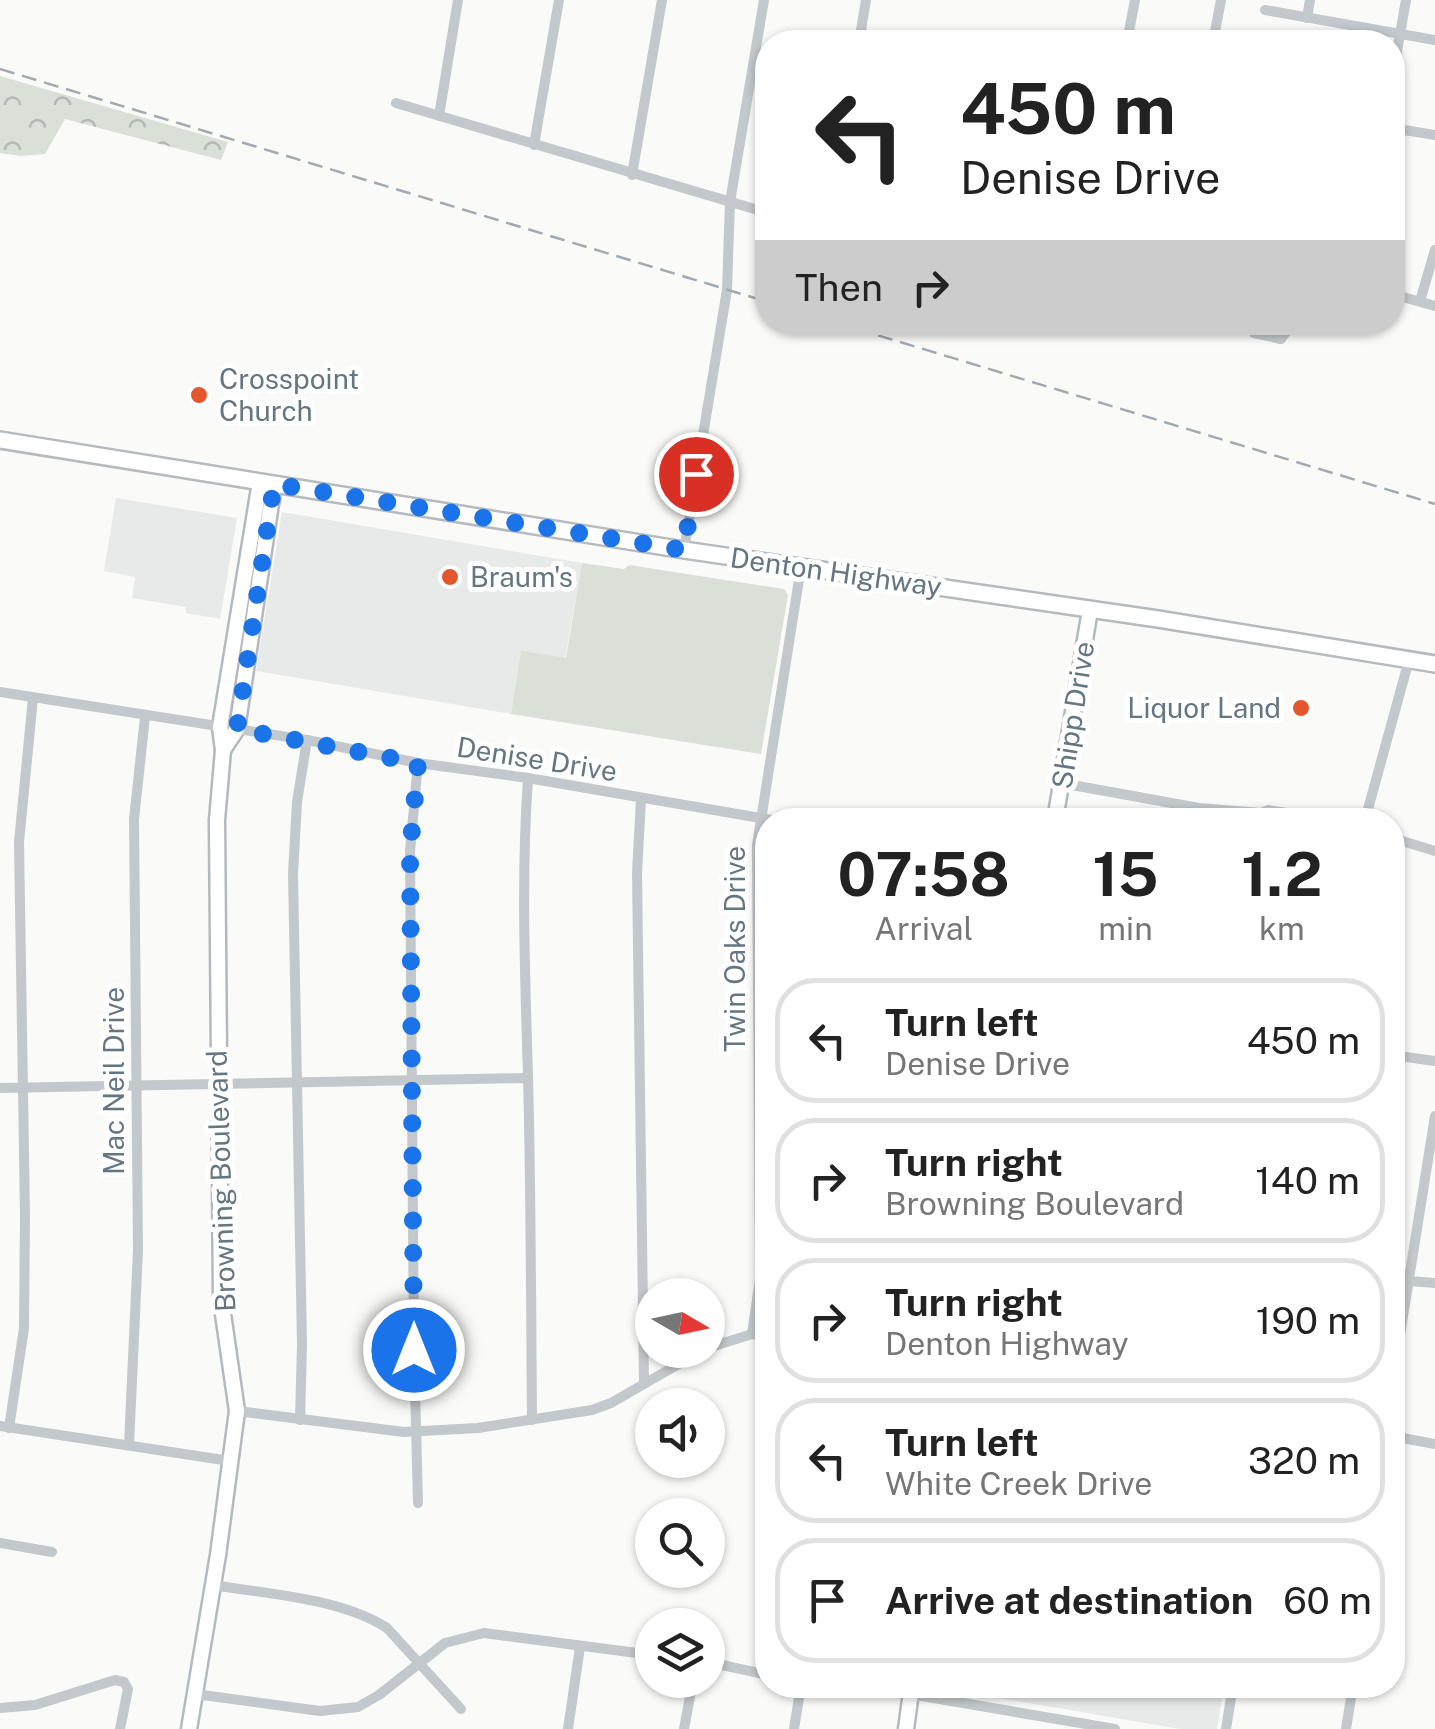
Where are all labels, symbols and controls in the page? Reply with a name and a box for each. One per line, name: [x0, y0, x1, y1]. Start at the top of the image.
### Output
text: 450 m: [960, 67, 1176, 150]
icon: left: [795, 70, 925, 200]
text: Denise Drive: [960, 151, 1220, 204]
icon: right: [903, 260, 958, 315]
text: Then: [795, 265, 883, 310]
place label: Crosspoint Church: [219, 362, 359, 427]
marker: Crosspoint Church: [188, 384, 210, 406]
pin: [654, 432, 739, 517]
icon: arrive: [669, 447, 724, 502]
street label: Denton Highway: [728, 540, 944, 603]
place label: Braum's: [470, 560, 573, 593]
marker: Braum's: [439, 566, 461, 588]
street label: Shipp Drive: [1045, 639, 1100, 791]
place label: Liquor Land: [1127, 691, 1281, 724]
marker: Liquor Land: [1290, 697, 1312, 719]
street label: Denise Drive: [454, 730, 620, 787]
text: 07:58: [838, 839, 1010, 910]
text: 15: [1092, 839, 1159, 910]
text: 1.2: [1241, 839, 1322, 910]
street label: Twin Oaks Drive: [718, 846, 751, 1052]
text: Arrival: [874, 910, 973, 947]
text: min: [1098, 910, 1153, 947]
text: km: [1259, 910, 1305, 947]
street label: Mac Neil Drive: [97, 987, 130, 1175]
text: Turn left: [885, 1000, 1039, 1045]
icon: left: [800, 1013, 855, 1068]
text: 450 m: [1247, 1018, 1360, 1063]
text: Denise Drive: [885, 1045, 1070, 1082]
street label: Browning Boulevard: [199, 1050, 242, 1312]
text: Turn right: [885, 1140, 1063, 1185]
icon: right: [800, 1153, 855, 1208]
text: 140 m: [1255, 1158, 1360, 1203]
text: Browning Boulevard: [885, 1185, 1184, 1222]
north arrow: [635, 1278, 725, 1368]
map controls: [635, 1278, 725, 1698]
text: Turn right: [885, 1280, 1063, 1325]
icon: right: [800, 1293, 855, 1348]
position arrow: [362, 1298, 466, 1402]
text: 190 m: [1256, 1298, 1360, 1343]
text: Denton Highway: [885, 1325, 1129, 1362]
button: sound: [635, 1388, 725, 1478]
text: Turn left: [885, 1420, 1039, 1465]
icon: left: [800, 1433, 855, 1488]
text: 320 m: [1248, 1438, 1360, 1483]
text: White Creek Drive: [885, 1465, 1152, 1502]
button: search: [635, 1498, 725, 1588]
icon: arrive: [800, 1573, 855, 1628]
text: Arrive at destination: [885, 1578, 1253, 1623]
text: 60 m: [1283, 1578, 1372, 1623]
button: layers: [635, 1608, 725, 1698]

